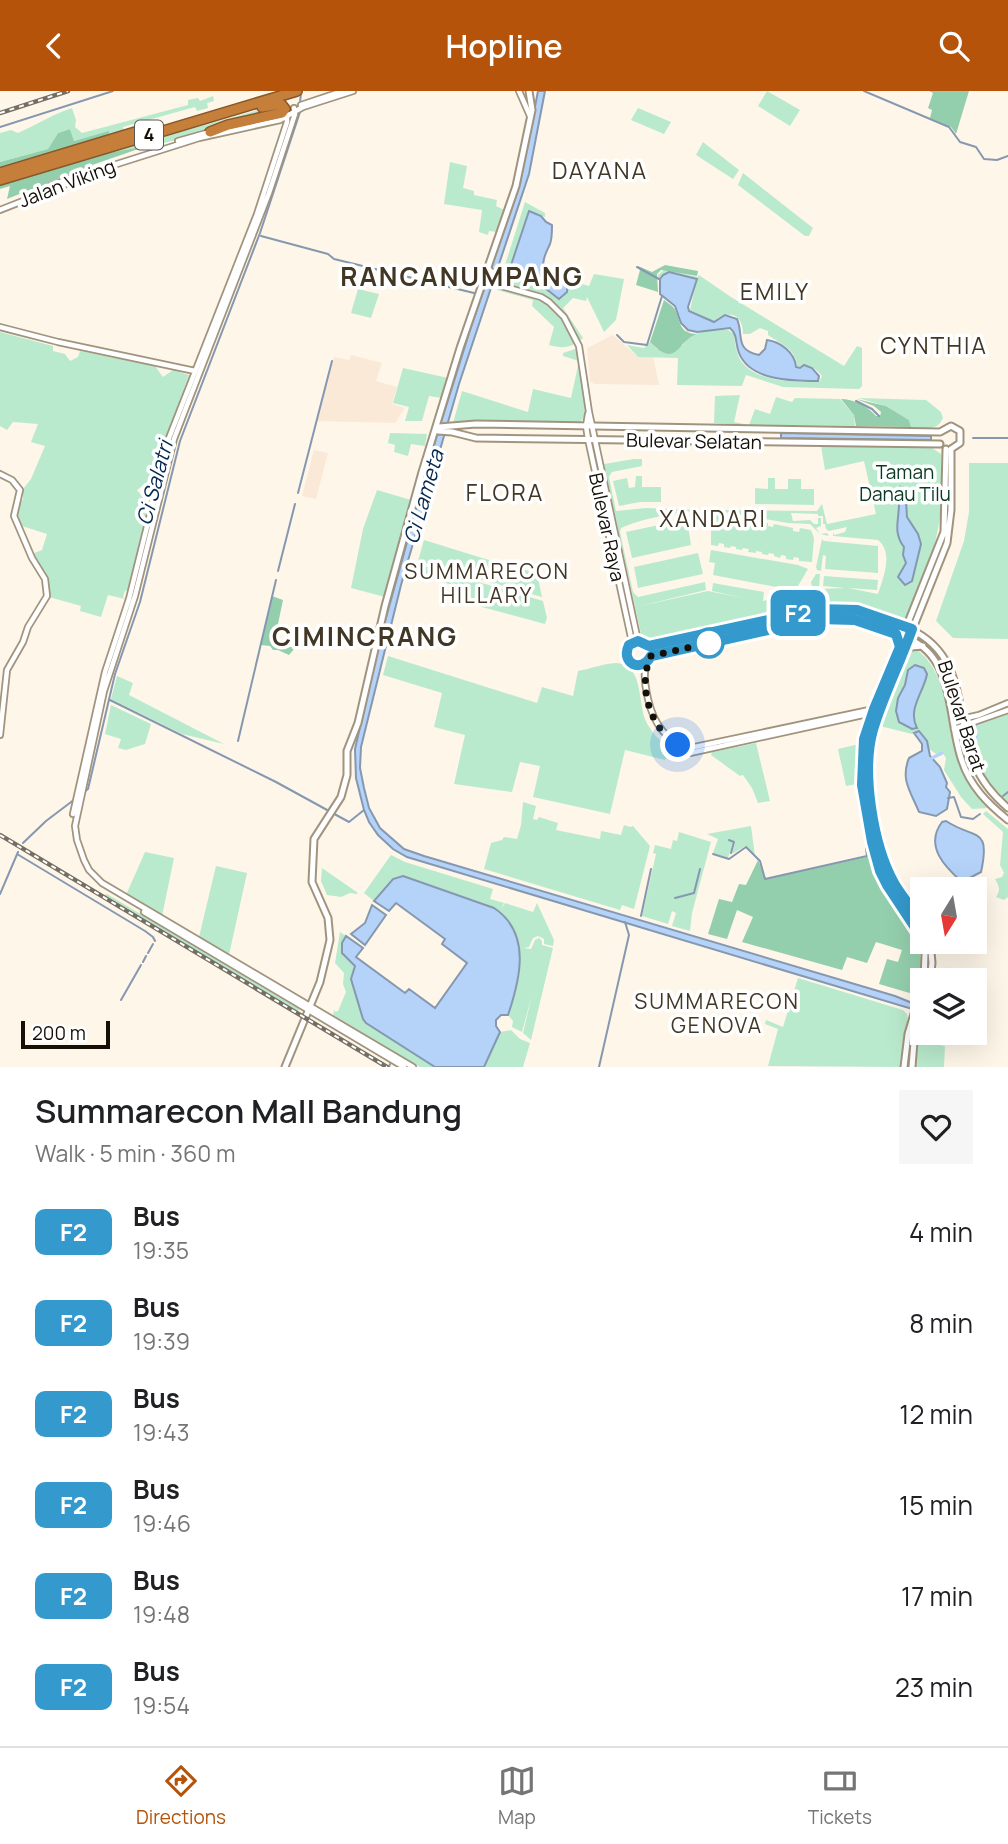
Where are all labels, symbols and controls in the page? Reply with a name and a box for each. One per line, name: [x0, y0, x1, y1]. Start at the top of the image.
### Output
text: Hopline: [445, 24, 563, 68]
icon: back: [35, 27, 73, 65]
icon: search: [935, 27, 973, 65]
road number: 4: [135, 120, 163, 149]
street label: Jalan Viking: [15, 153, 119, 213]
district label: DAYANA: [552, 154, 648, 186]
district label: RANCANUMPANG: [340, 258, 584, 294]
district label: EMILY: [740, 275, 810, 307]
district label: CYNTHIA: [880, 329, 988, 361]
street label: Bulevar Selatan: [626, 427, 762, 455]
water label: Ci Salatri: [129, 435, 180, 528]
water label: Ci Lameta: [396, 445, 450, 547]
park label: Taman Danau Tilu: [859, 459, 951, 507]
street label: Bulevar Raya: [583, 470, 631, 584]
district label: FLORA: [466, 476, 544, 508]
district label: XANDARI: [659, 502, 767, 534]
district label: SUMMARECON HILLARY: [404, 557, 570, 609]
line badge: F2: [766, 590, 830, 636]
text: F2: [785, 596, 811, 629]
district label: CIMINCRANG: [272, 618, 458, 654]
unlabelled marker: [694, 628, 724, 658]
street label: Bulevar Barat: [932, 657, 992, 775]
your location: [660, 727, 695, 762]
north arrow: [910, 877, 987, 954]
map controls: [910, 877, 987, 1045]
button: layers: [910, 968, 987, 1045]
district label: SUMMARECON GENOVA: [634, 987, 800, 1039]
scale bar: [21, 1018, 110, 1050]
text: 200 m: [32, 1020, 86, 1046]
text: Summarecon Mall Bandung: [35, 1088, 462, 1133]
button: heart: [899, 1090, 973, 1164]
text: Walk · 5 min · 360 m: [35, 1137, 235, 1169]
text: Bus: [133, 1198, 180, 1234]
text: 4 min: [909, 1214, 973, 1250]
text: F2: [60, 1215, 87, 1248]
text: 19:35: [133, 1234, 189, 1266]
text: Bus: [133, 1289, 180, 1325]
text: 8 min: [909, 1305, 973, 1341]
text: F2: [60, 1306, 87, 1339]
text: 19:39: [133, 1325, 190, 1357]
text: Bus: [133, 1380, 180, 1416]
text: 12 min: [899, 1396, 973, 1432]
text: F2: [60, 1397, 87, 1430]
text: 19:43: [133, 1416, 189, 1448]
text: Bus: [133, 1471, 180, 1507]
text: 15 min: [899, 1487, 973, 1523]
text: F2: [60, 1488, 87, 1521]
text: 19:46: [133, 1507, 191, 1539]
text: Bus: [133, 1562, 180, 1598]
text: 17 min: [901, 1578, 973, 1614]
text: F2: [60, 1579, 87, 1612]
text: 19:48: [133, 1598, 190, 1630]
text: Bus: [133, 1653, 180, 1689]
text: 23 min: [895, 1669, 973, 1705]
text: F2: [60, 1670, 87, 1703]
text: 19:54: [133, 1689, 190, 1721]
tab: Directions: [136, 1762, 226, 1830]
tab: Map: [498, 1762, 536, 1830]
tab: Tickets: [808, 1762, 872, 1830]

